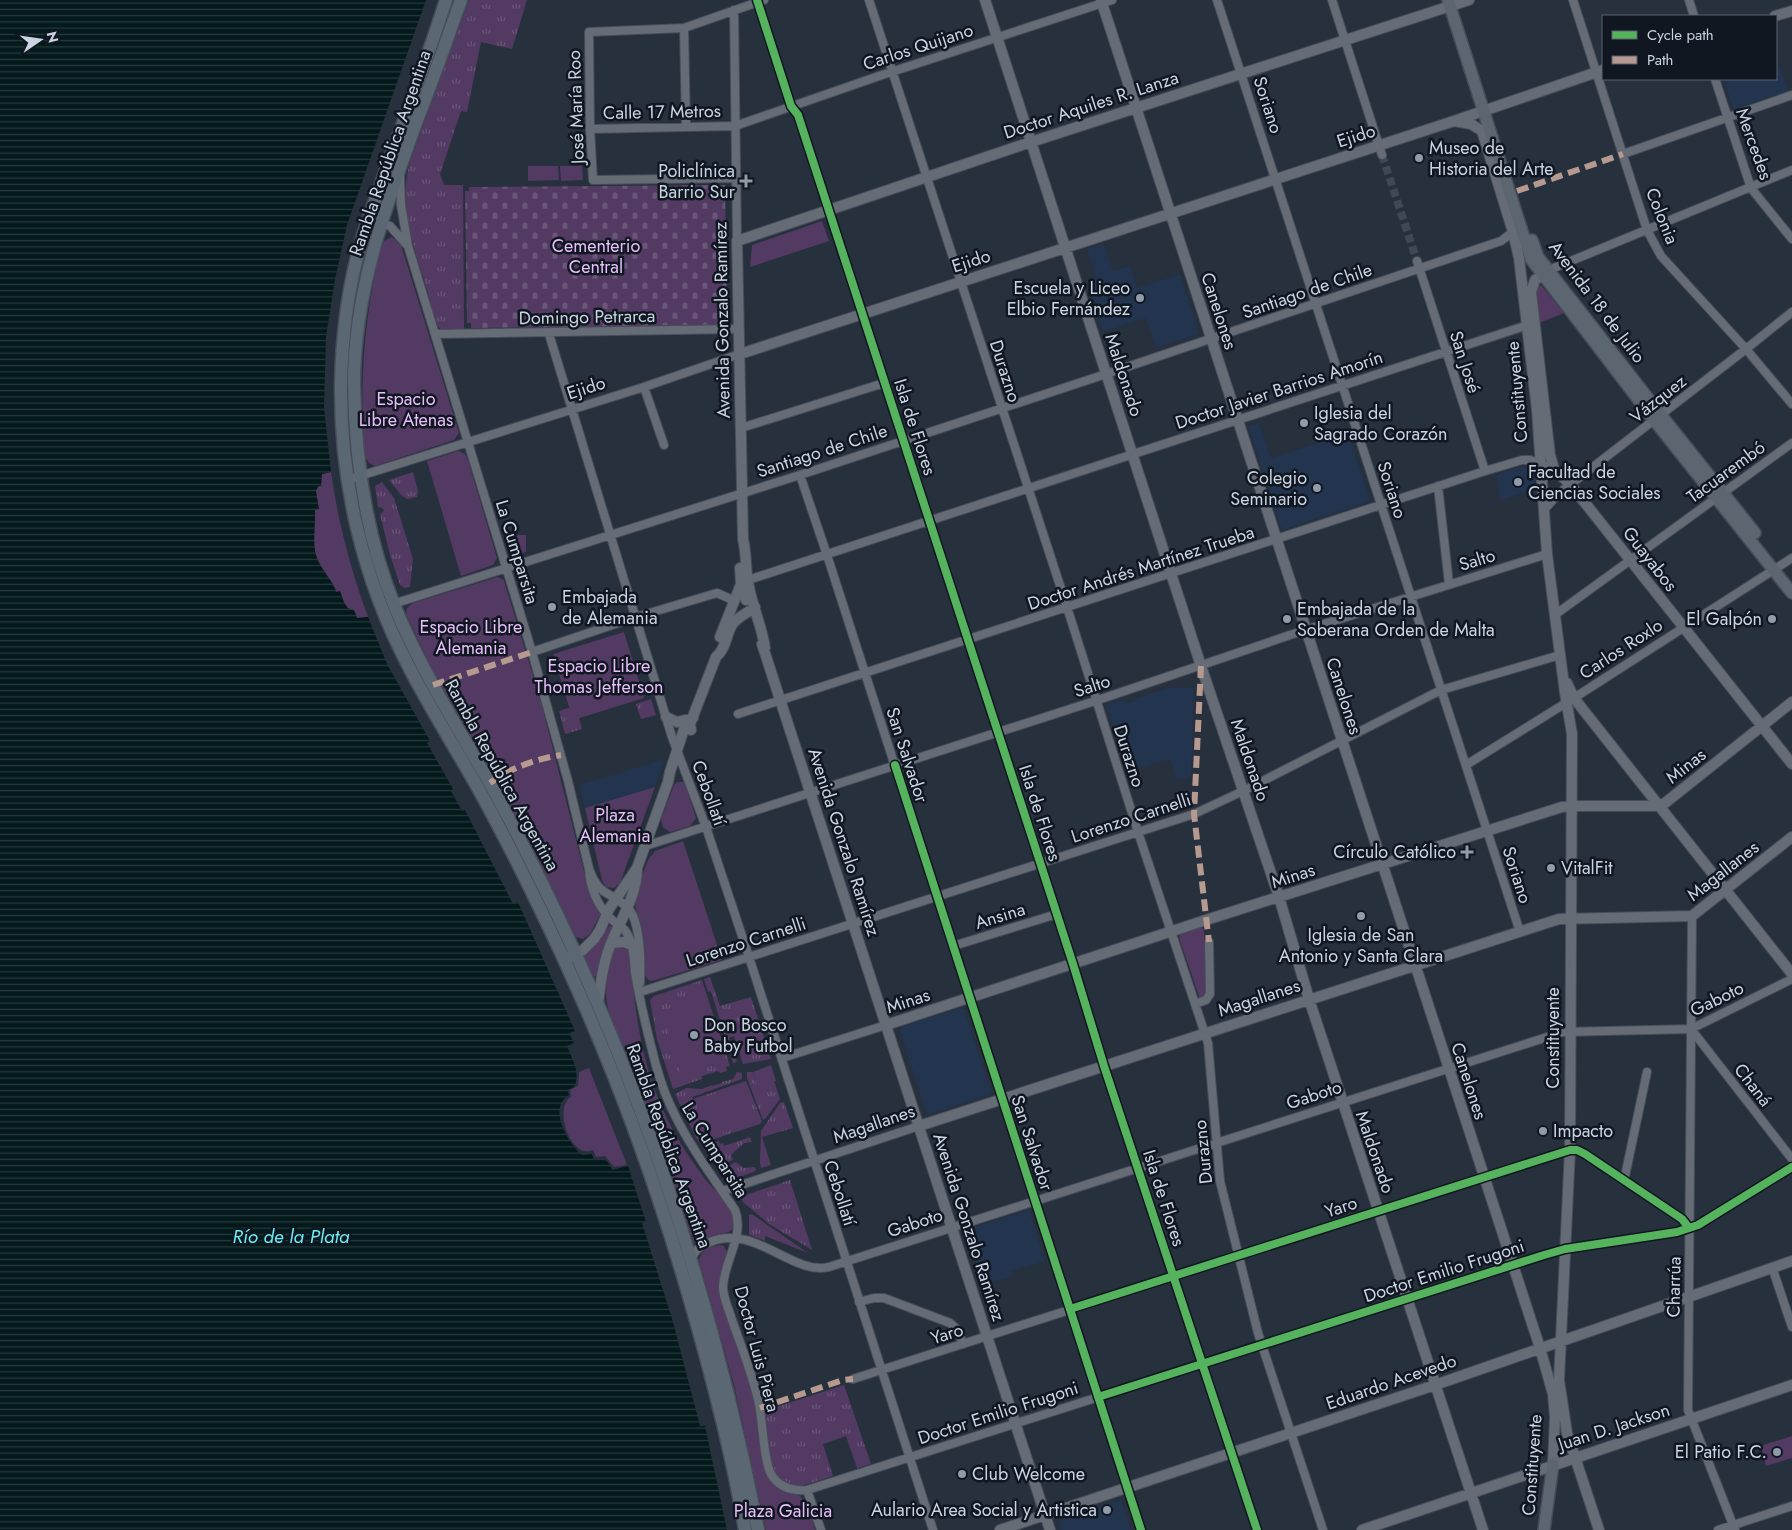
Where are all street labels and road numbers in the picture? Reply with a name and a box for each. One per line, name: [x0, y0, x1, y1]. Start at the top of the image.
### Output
street label: Carlos Quijano: [859, 17, 977, 77]
street label: Rambla República Argentina: [343, 47, 437, 259]
street label: José María Roo: [561, 49, 591, 166]
street label: Doctor Aquiles R. Lanza: [1000, 64, 1182, 146]
street label: Soriano: [1247, 73, 1289, 137]
street label: Calle 17 Metros: [603, 98, 721, 126]
street label: Mercedes: [1729, 105, 1779, 183]
street label: Ejido: [1333, 118, 1379, 154]
street label: Colonia: [1639, 184, 1685, 248]
street label: Avenida Gonzalo Ramírez: [707, 221, 737, 418]
street label: Avenida 18 de Julio: [1542, 235, 1652, 369]
street label: Ejido: [948, 243, 994, 279]
street label: Santiago de Chile: [1239, 257, 1375, 325]
street label: Canelones: [1194, 269, 1244, 353]
street label: Domingo Petrarca: [518, 303, 656, 331]
street label: San José: [1443, 328, 1487, 396]
street label: Maldonado: [1098, 330, 1150, 420]
street label: Durazno: [983, 337, 1027, 406]
street label: Constituyente: [1500, 340, 1534, 444]
street label: Doctor Javier Barrios Amorín: [1172, 344, 1386, 436]
street label: Vázquez: [1624, 368, 1692, 429]
street label: Ejido: [563, 370, 609, 406]
street label: Isla de Flores: [887, 375, 943, 479]
street label: Santiago de Chile: [753, 418, 891, 484]
street label: Tacuarembó: [1681, 435, 1771, 509]
street label: Soriano: [1371, 458, 1413, 522]
street label: La Cumparsita: [489, 497, 545, 607]
street label: Doctor Andrés Martínez Trueba: [1024, 519, 1258, 617]
street label: Guayabos: [1616, 521, 1684, 597]
street label: Salto: [1456, 542, 1499, 578]
street label: Carlos Roxlo: [1574, 612, 1668, 686]
street label: Canelones: [1319, 654, 1369, 738]
street label: Salto: [1070, 668, 1114, 704]
street label: Rambla República Argentina: [438, 674, 566, 876]
street label: San Salvador: [879, 704, 935, 807]
street label: Maldonado: [1224, 715, 1276, 805]
street label: Durazno: [1107, 722, 1151, 791]
street label: Minas: [1660, 742, 1712, 790]
street label: Avenida Gonzalo Ramírez: [801, 745, 887, 940]
street label: Cebollatí: [685, 757, 733, 830]
street label: Isla de Flores: [1012, 761, 1068, 865]
street label: Lorenzo Carnelli: [1068, 786, 1194, 850]
street label: Magallanes: [1681, 835, 1765, 907]
street label: Soriano: [1496, 843, 1538, 907]
street label: Minas: [1268, 857, 1318, 895]
street label: Ansina: [972, 896, 1028, 936]
street label: Lorenzo Carnelli: [683, 910, 809, 974]
street label: Magallanes: [1215, 972, 1303, 1024]
street label: Gaboto: [1686, 975, 1748, 1023]
street label: Minas: [883, 982, 933, 1020]
street label: Constituyente: [1540, 987, 1566, 1089]
street label: Canelones: [1444, 1039, 1494, 1123]
street label: Rambla República Argentina: [620, 1040, 718, 1252]
street label: Chaná: [1728, 1058, 1778, 1112]
street label: Gaboto: [1283, 1074, 1345, 1116]
street label: San Salvador: [1004, 1092, 1060, 1195]
street label: La Cumparsita: [675, 1097, 755, 1203]
street label: Magallanes: [830, 1098, 918, 1150]
street label: Maldonado: [1349, 1107, 1401, 1197]
street label: Durazno: [1187, 1119, 1219, 1185]
street label: Avenida Gonzalo Ramírez: [926, 1130, 1012, 1325]
street label: Isla de Flores: [1136, 1146, 1192, 1250]
street label: Cebollatí: [817, 1157, 863, 1230]
street label: Yaro: [1321, 1190, 1361, 1224]
street label: Gaboto: [884, 1202, 946, 1244]
street label: Doctor Emilio Frugoni: [1360, 1233, 1528, 1309]
street label: Charrúa: [1660, 1256, 1688, 1318]
street label: Doctor Luis Piera: [728, 1283, 786, 1415]
street label: Yaro: [928, 1317, 967, 1351]
street label: Eduardo Acevedo: [1322, 1347, 1460, 1416]
street label: Doctor Emilio Frugoni: [914, 1375, 1082, 1451]
street label: Juan D. Jackson: [1553, 1397, 1673, 1458]
street label: Constituyente: [1515, 1413, 1549, 1517]

